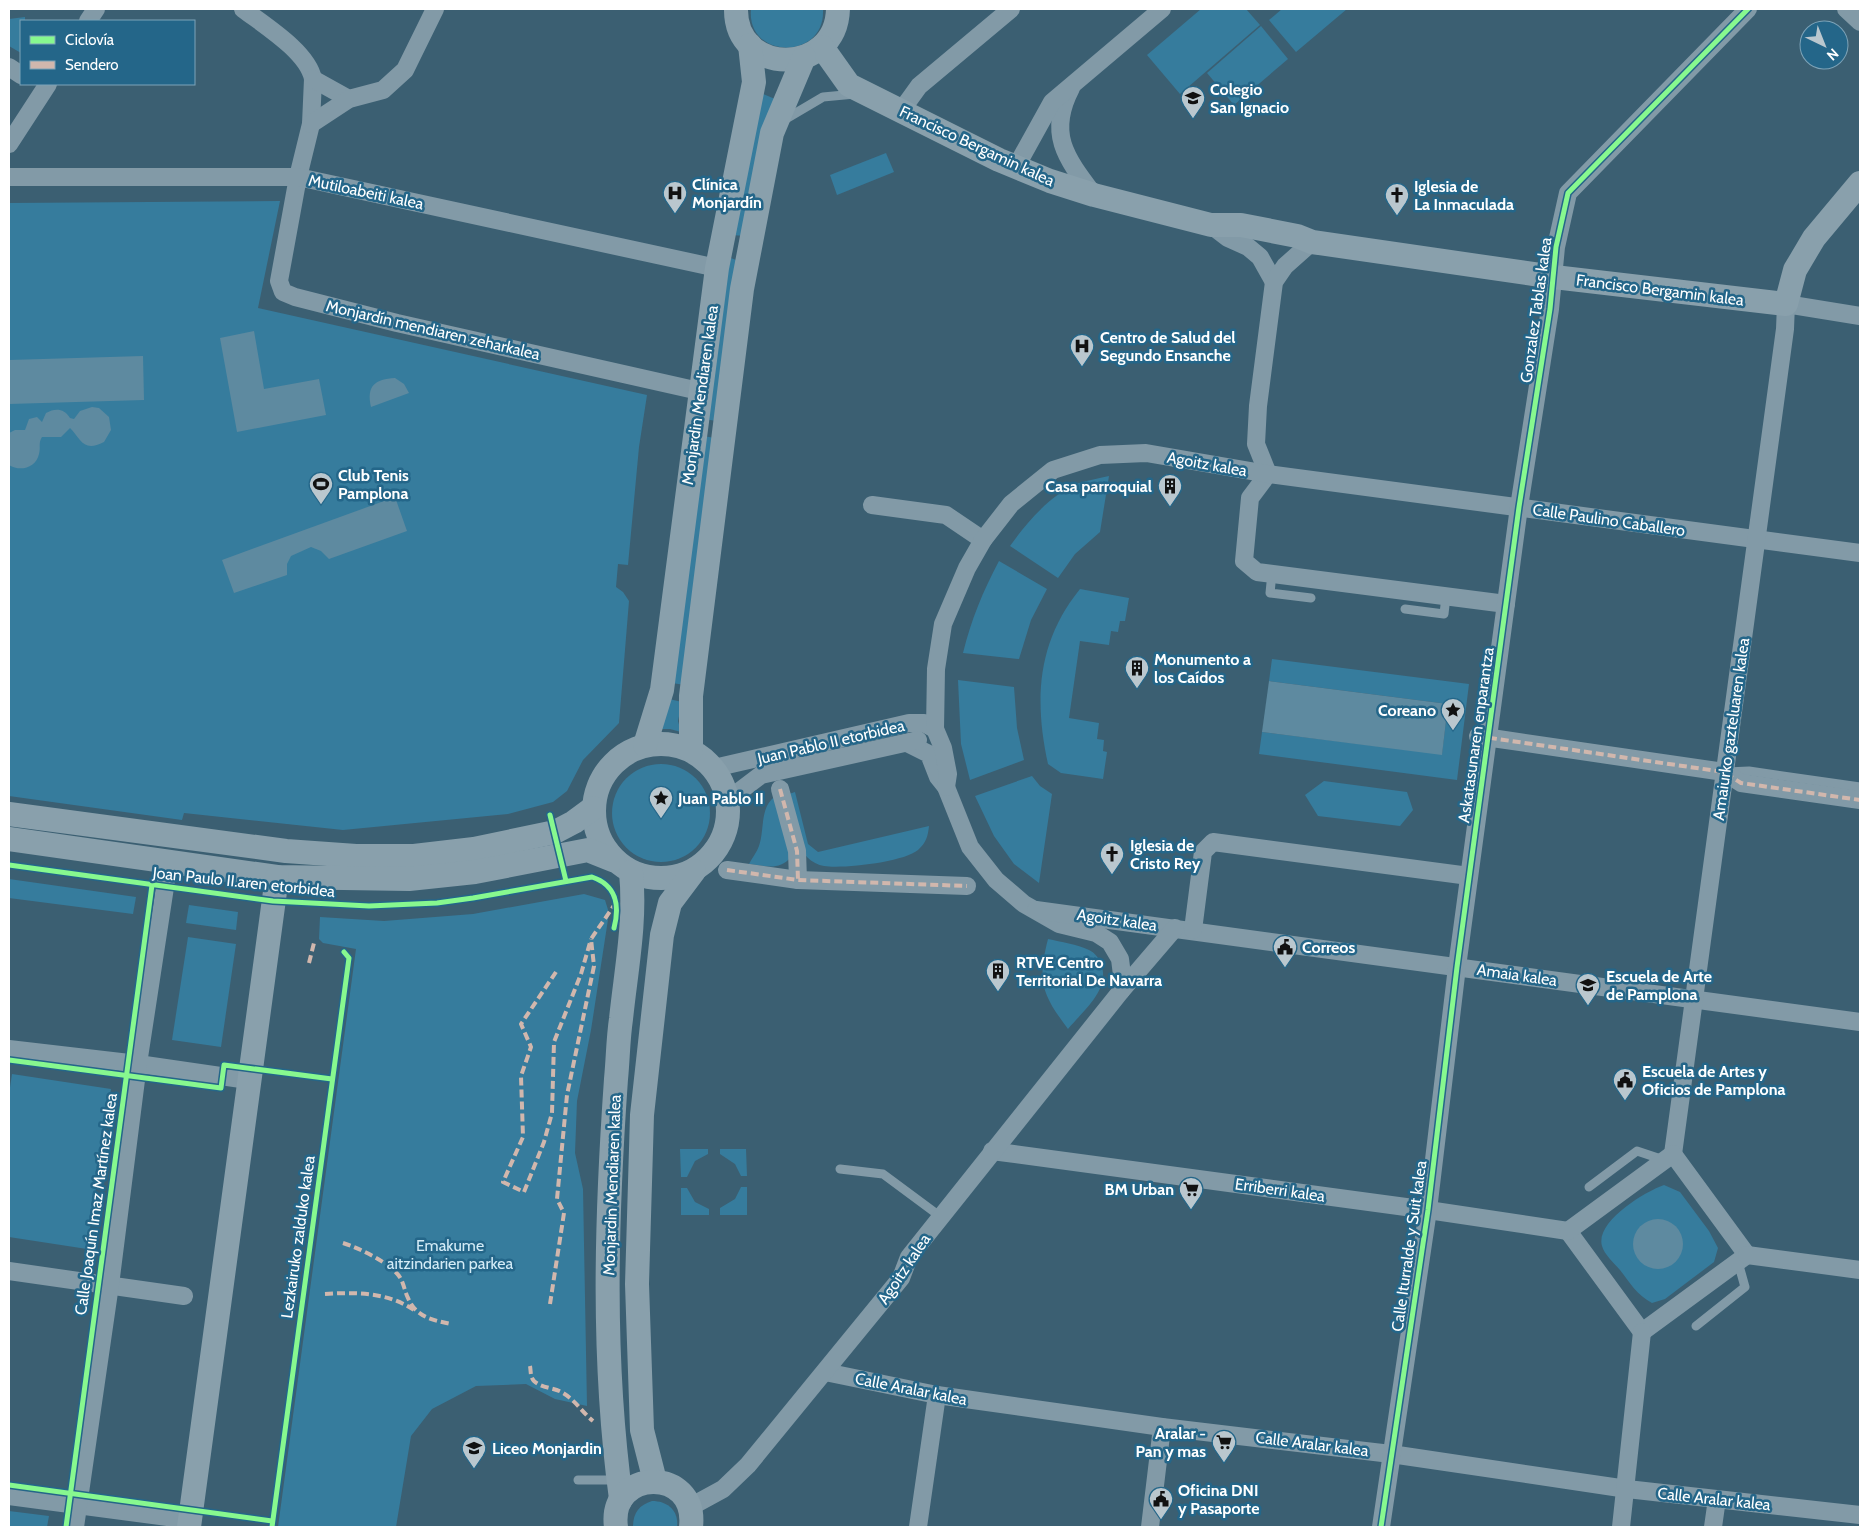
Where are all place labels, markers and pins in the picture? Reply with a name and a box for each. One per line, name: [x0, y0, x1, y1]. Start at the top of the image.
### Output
place label: Colegio San Ignacio: [1210, 80, 1289, 117]
school or university icon: Colegio San Ignacio: [1180, 85, 1206, 119]
place label: Clínica Monjardín: [692, 175, 762, 212]
place label: Iglesia de La Inmaculada: [1414, 177, 1514, 214]
hospital icon: Clínica Monjardín: [662, 180, 688, 214]
church icon: Iglesia de La Inmaculada: [1384, 182, 1410, 216]
place label: Centro de Salud del Segundo Ensanche: [1100, 328, 1235, 365]
hospital icon: Centro de Salud del Segundo Ensanche: [1069, 333, 1095, 367]
place label: Club Tenis Pamplona: [338, 466, 409, 503]
sports icon: Club Tenis Pamplona: [308, 471, 334, 505]
building icon: Casa parroquial: [1157, 473, 1183, 507]
place label: Casa parroquial: [1045, 477, 1152, 496]
place label: Monumento a los Caídos: [1154, 650, 1251, 687]
building icon: Monumento a los Caídos: [1124, 655, 1150, 689]
place icon: Coreano: [1440, 697, 1466, 731]
place label: Coreano: [1378, 701, 1436, 720]
place icon: Juan Pablo II: [648, 785, 674, 819]
place label: Juan Pablo II: [677, 789, 764, 808]
place label: Iglesia de Cristo Rey: [1130, 836, 1201, 873]
church icon: Iglesia de Cristo Rey: [1099, 841, 1125, 875]
public building icon: Correos: [1272, 934, 1298, 968]
place label: Correos: [1302, 938, 1355, 957]
place label: RTVE Centro Territorial De Navarra: [1016, 953, 1162, 990]
building icon: RTVE Centro Territorial De Navarra: [985, 958, 1011, 992]
place label: Escuela de Arte de Pamplona: [1606, 967, 1712, 1004]
school or university icon: Escuela de Arte de Pamplona: [1575, 972, 1601, 1006]
place label: Escuela de Artes y Oficios de Pamplona: [1642, 1062, 1786, 1099]
public building icon: Escuela de Artes y Oficios de Pamplona: [1612, 1067, 1638, 1101]
supermarket icon: BM Urban: [1178, 1176, 1204, 1210]
place label: BM Urban: [1105, 1180, 1174, 1199]
place label: Aralar - Pan y mas: [1135, 1424, 1206, 1461]
supermarket icon: Aralar - Pan y mas: [1211, 1429, 1237, 1463]
school or university icon: Liceo Monjardin: [461, 1435, 487, 1469]
place label: Liceo Monjardin: [492, 1439, 602, 1458]
place label: Oficina DNI y Pasaporte: [1178, 1481, 1260, 1518]
public building icon: Oficina DNI y Pasaporte: [1148, 1486, 1174, 1520]

